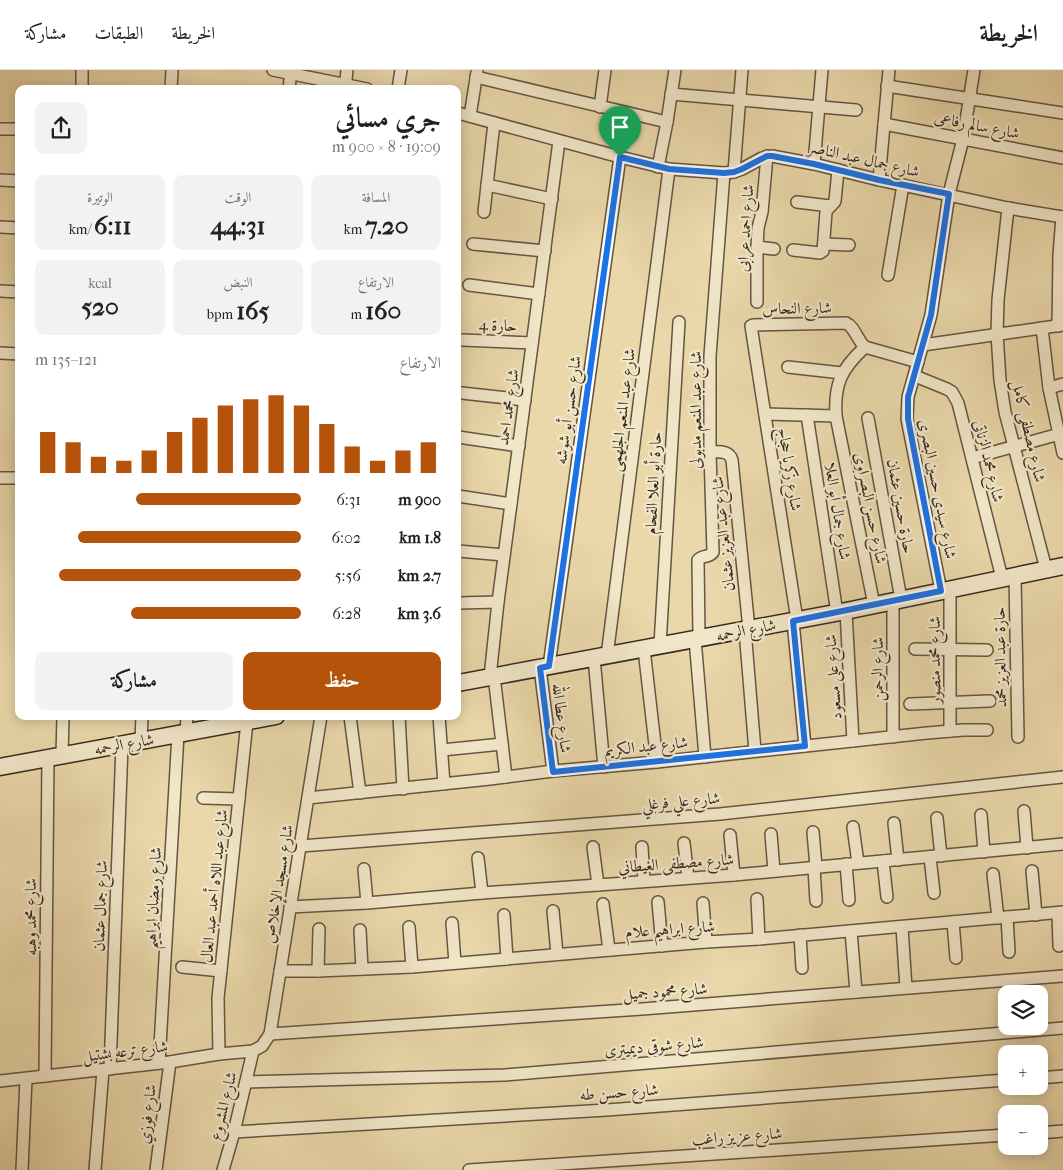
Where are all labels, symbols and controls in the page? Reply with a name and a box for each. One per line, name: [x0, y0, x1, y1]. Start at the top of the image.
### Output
text: الخريطة: [980, 19, 1038, 47]
text: مشاركة: [25, 23, 66, 44]
text: الطبقات: [94, 23, 143, 44]
text: الخريطة: [171, 23, 215, 44]
text: جري مسائي: [335, 101, 441, 134]
button: share: [35, 102, 87, 154]
pin: [599, 106, 641, 157]
street label: شارع سالم رفاعى: [932, 107, 1021, 147]
icon: arrive: [606, 113, 634, 141]
text: 19:09 · 8 × 900 m: [332, 137, 441, 156]
street label: شارع جمال عبد الناصر: [804, 137, 921, 185]
street label: شارع احمد عرابى: [732, 184, 762, 273]
text: الوتيرة: [87, 189, 113, 206]
text: الوقت: [225, 189, 251, 206]
text: المسافة: [362, 189, 390, 206]
text: 6:11: [94, 211, 131, 240]
text: 44:31: [211, 211, 265, 240]
text: 7.20: [365, 211, 408, 240]
text: /km: [69, 221, 94, 238]
text: km: [344, 221, 365, 238]
text: النبض: [224, 274, 252, 291]
text: الارتفاع: [358, 274, 394, 291]
text: kcal: [88, 275, 112, 292]
text: 520: [81, 292, 119, 321]
text: 165: [236, 296, 269, 325]
text: 160: [365, 296, 401, 325]
street label: شارع النحاس: [762, 298, 832, 322]
text: bpm: [207, 306, 236, 323]
text: m: [351, 306, 365, 323]
street label: حارة 4: [478, 315, 518, 335]
street label: شارع عبد المنعم الجلهمى: [605, 347, 645, 473]
text: 121–135 m: [35, 350, 98, 369]
street label: شارع عبد المنعم مدبولى: [686, 351, 711, 469]
text: الارتفاع: [399, 353, 441, 372]
street label: شارع حسن أبو شوشه: [549, 354, 589, 466]
street label: شارع محمد احمد: [493, 368, 527, 447]
street label: شارع مصطفى كامل: [1004, 378, 1050, 485]
street label: شارع سيدى حسين البصرى: [911, 418, 961, 561]
street label: شارع محمد الزناتى: [966, 418, 1008, 505]
street label: شارع زكريا حجاج: [769, 426, 806, 513]
street label: حارة أبو العلا الفحام: [639, 431, 670, 535]
street label: شارع حسن البصراوى: [847, 451, 891, 566]
street label: حارة حسين عثمان: [883, 457, 919, 555]
street label: شارع جمال أبو العلا: [817, 461, 857, 562]
street label: شارع عبد العزيز عثمان: [708, 475, 742, 592]
text: 6:31: [336, 490, 361, 509]
text: 900 m: [398, 490, 441, 509]
text: 6:02: [331, 528, 361, 547]
text: 1.8 km: [399, 528, 441, 547]
text: 5:56: [335, 566, 361, 585]
text: 2.7 km: [398, 566, 441, 585]
text: 6:28: [332, 604, 361, 623]
text: 3.6 km: [398, 604, 441, 623]
street label: حارة عبد العزيز محمد: [990, 606, 1011, 708]
street label: شارع الرحمه: [714, 615, 778, 649]
street label: شارع محمد منصور: [925, 616, 948, 706]
street label: شارع على مسعود: [821, 633, 849, 720]
street label: شارع الرحمن: [868, 637, 891, 701]
button: مشاركة: [35, 652, 233, 710]
button: حفظ: [243, 652, 441, 710]
street label: شارع عطا الله: [544, 682, 579, 754]
street label: شارع الرحمه: [93, 729, 156, 763]
street label: شارع عبد الكريم: [603, 732, 689, 765]
street label: شارع علي فرغلي: [641, 788, 721, 820]
street label: شارع عبد اللاه أحمد عبد العال: [195, 808, 235, 964]
street label: شارع مسجد الإخلاص: [259, 823, 301, 945]
street label: شارع رمضان ابراهيم: [141, 846, 172, 950]
street label: شارع مصطفى الغيطاني: [618, 849, 735, 881]
street label: شارع جمال عثمان: [89, 860, 115, 952]
street label: شارع محمد وهبه: [21, 878, 44, 956]
street label: شارع ابراهيم علام: [624, 916, 716, 949]
street label: شارع محمود جميل: [622, 979, 708, 1007]
map controls: [998, 985, 1048, 1155]
button: layers: [998, 985, 1048, 1035]
street label: شارع شوقى ديميترى: [603, 1032, 705, 1064]
street label: شارع ترعه بشتيل: [81, 1036, 169, 1070]
button: +: [998, 1045, 1048, 1095]
street label: شارع المشروع: [205, 1070, 245, 1143]
street label: شارع حسن طه: [579, 1080, 659, 1108]
street label: شارع فوزي: [134, 1083, 164, 1145]
button: −: [998, 1105, 1048, 1155]
street label: شارع عزيز راغب: [691, 1123, 783, 1153]

